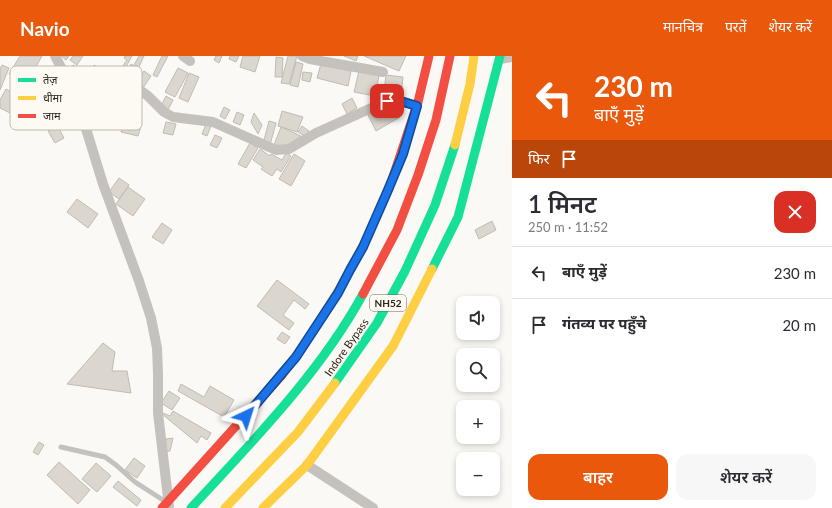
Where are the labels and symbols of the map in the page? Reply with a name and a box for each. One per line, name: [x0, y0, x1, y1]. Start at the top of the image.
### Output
legend: [10, 66, 142, 130]
text: तेज़: [43, 73, 58, 86]
pin: [370, 84, 404, 118]
text: धीमा: [43, 91, 62, 104]
text: जाम: [43, 109, 61, 122]
road number: NH52: [370, 295, 406, 311]
street label: Indore Bypass: [321, 315, 371, 378]
position arrow: [225, 395, 267, 437]

